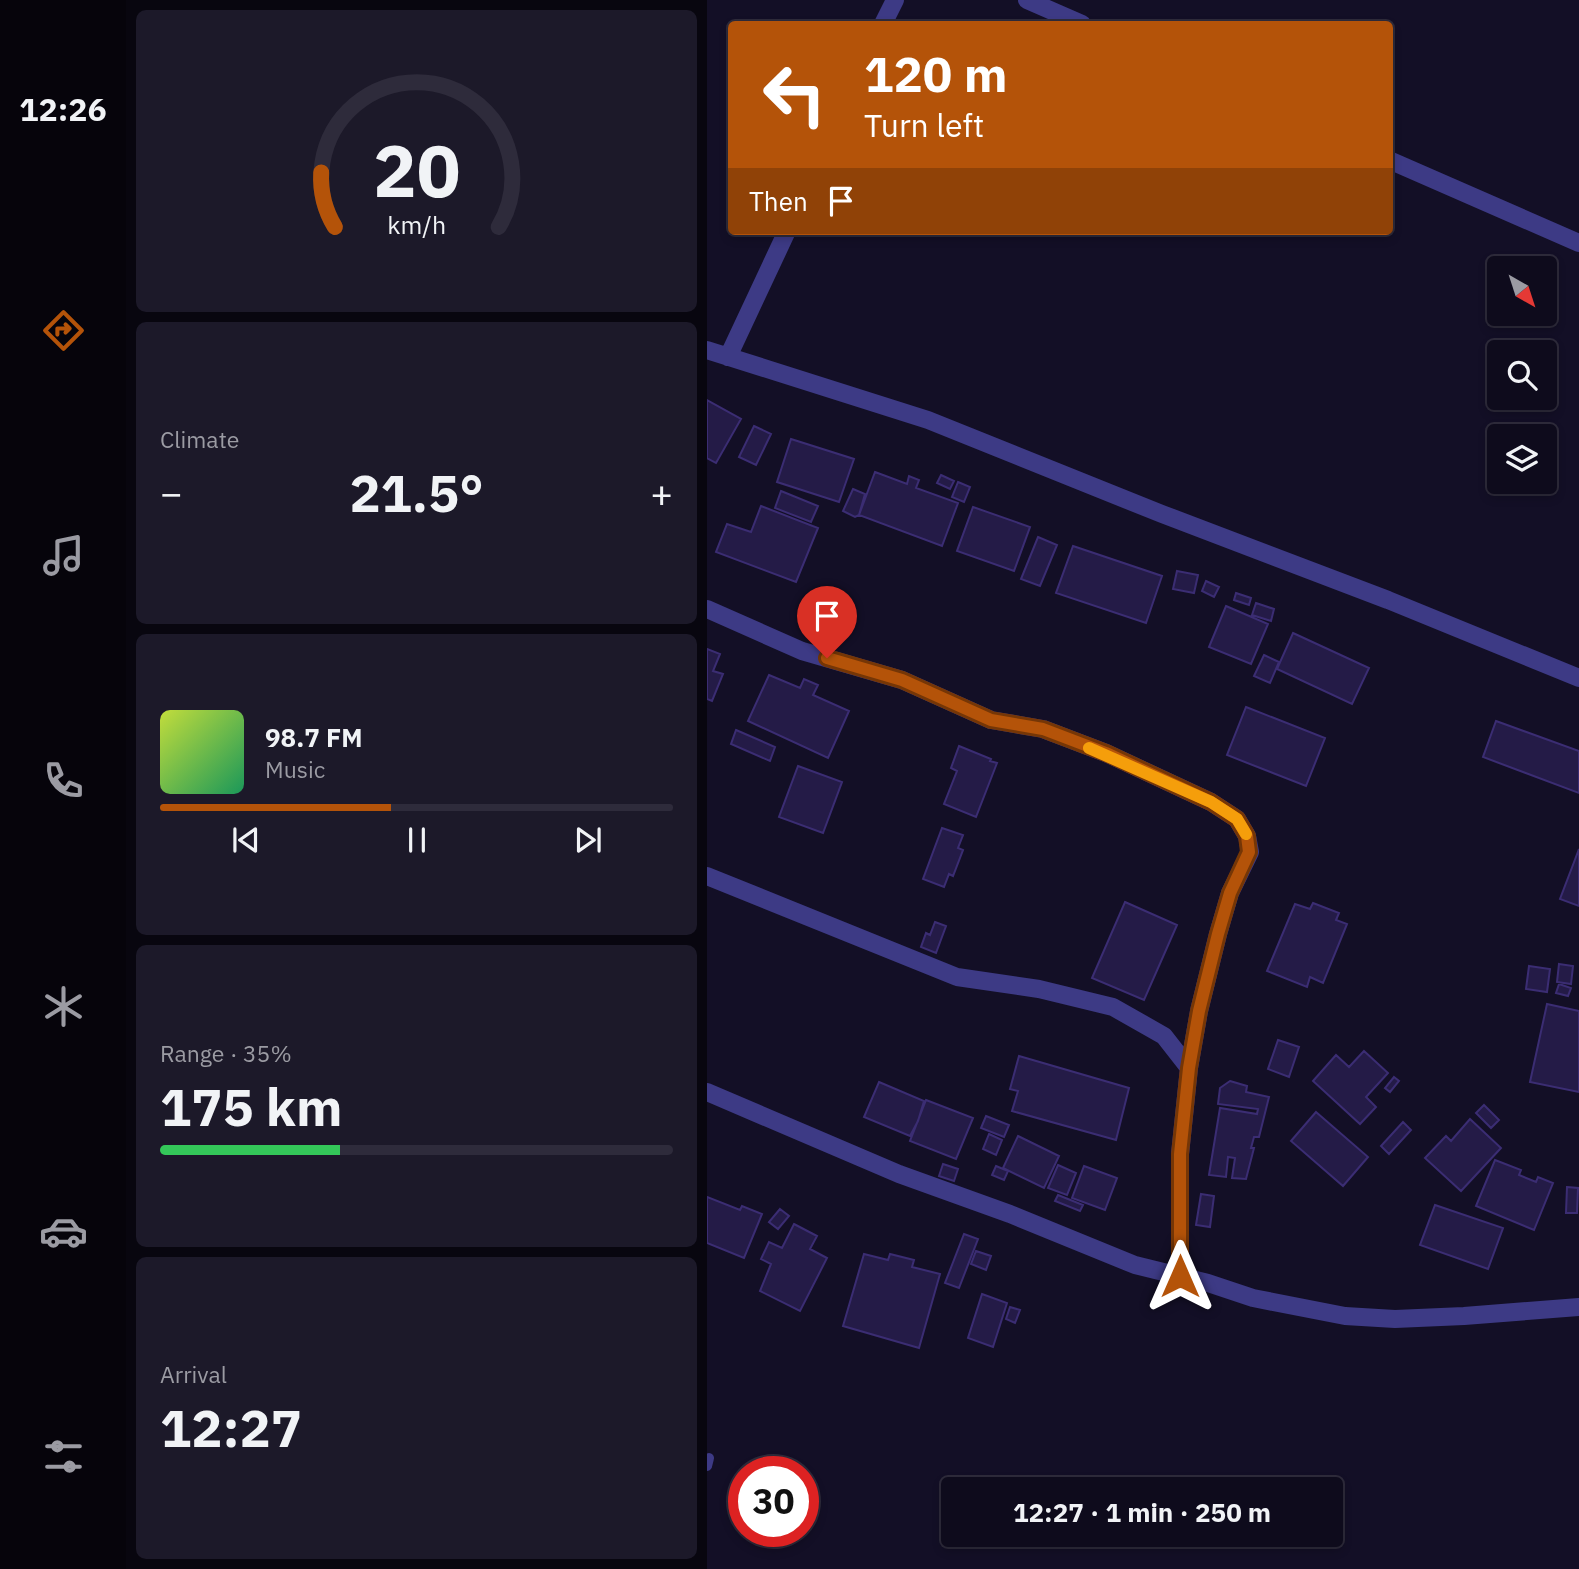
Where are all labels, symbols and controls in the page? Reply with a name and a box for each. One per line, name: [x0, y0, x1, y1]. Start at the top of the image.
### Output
text: 120 m: [864, 42, 1008, 105]
icon: left: [749, 49, 840, 140]
text: 12:26: [19, 88, 107, 130]
text: Turn left: [864, 104, 984, 146]
text: 20: [373, 122, 460, 217]
icon: arrive: [822, 182, 860, 220]
text: Then: [749, 184, 808, 218]
text: km/h: [387, 208, 446, 241]
north arrow: [1487, 256, 1557, 326]
map controls: [1487, 256, 1557, 494]
icon: directions: [39, 306, 88, 355]
button: search: [1487, 340, 1557, 410]
text: Climate: [160, 424, 239, 454]
button: layers: [1487, 424, 1557, 494]
text: 21.5°: [349, 459, 484, 526]
text: −: [160, 468, 183, 517]
text: +: [650, 468, 673, 517]
icon: music: [39, 531, 88, 580]
pin: [797, 586, 857, 658]
icon: arrive: [808, 597, 846, 635]
text: 98.7 FM: [265, 720, 363, 754]
text: Music: [265, 754, 325, 784]
icon: phone: [39, 756, 88, 805]
icon: previous: [227, 821, 265, 859]
icon: pause: [398, 821, 436, 859]
icon: next: [569, 821, 607, 859]
icon: climate: [39, 982, 88, 1031]
text: Range · 35%: [160, 1038, 292, 1068]
text: 175 km: [160, 1073, 342, 1140]
icon: car: [39, 1207, 88, 1256]
position arrow: [1143, 1239, 1217, 1313]
text: Arrival: [160, 1359, 227, 1389]
text: 12:27: [160, 1394, 302, 1461]
icon: filters: [39, 1432, 88, 1481]
speed limit sign: 30: [728, 1456, 819, 1547]
text: 12:27 · 1 min · 250 m: [1013, 1495, 1271, 1529]

